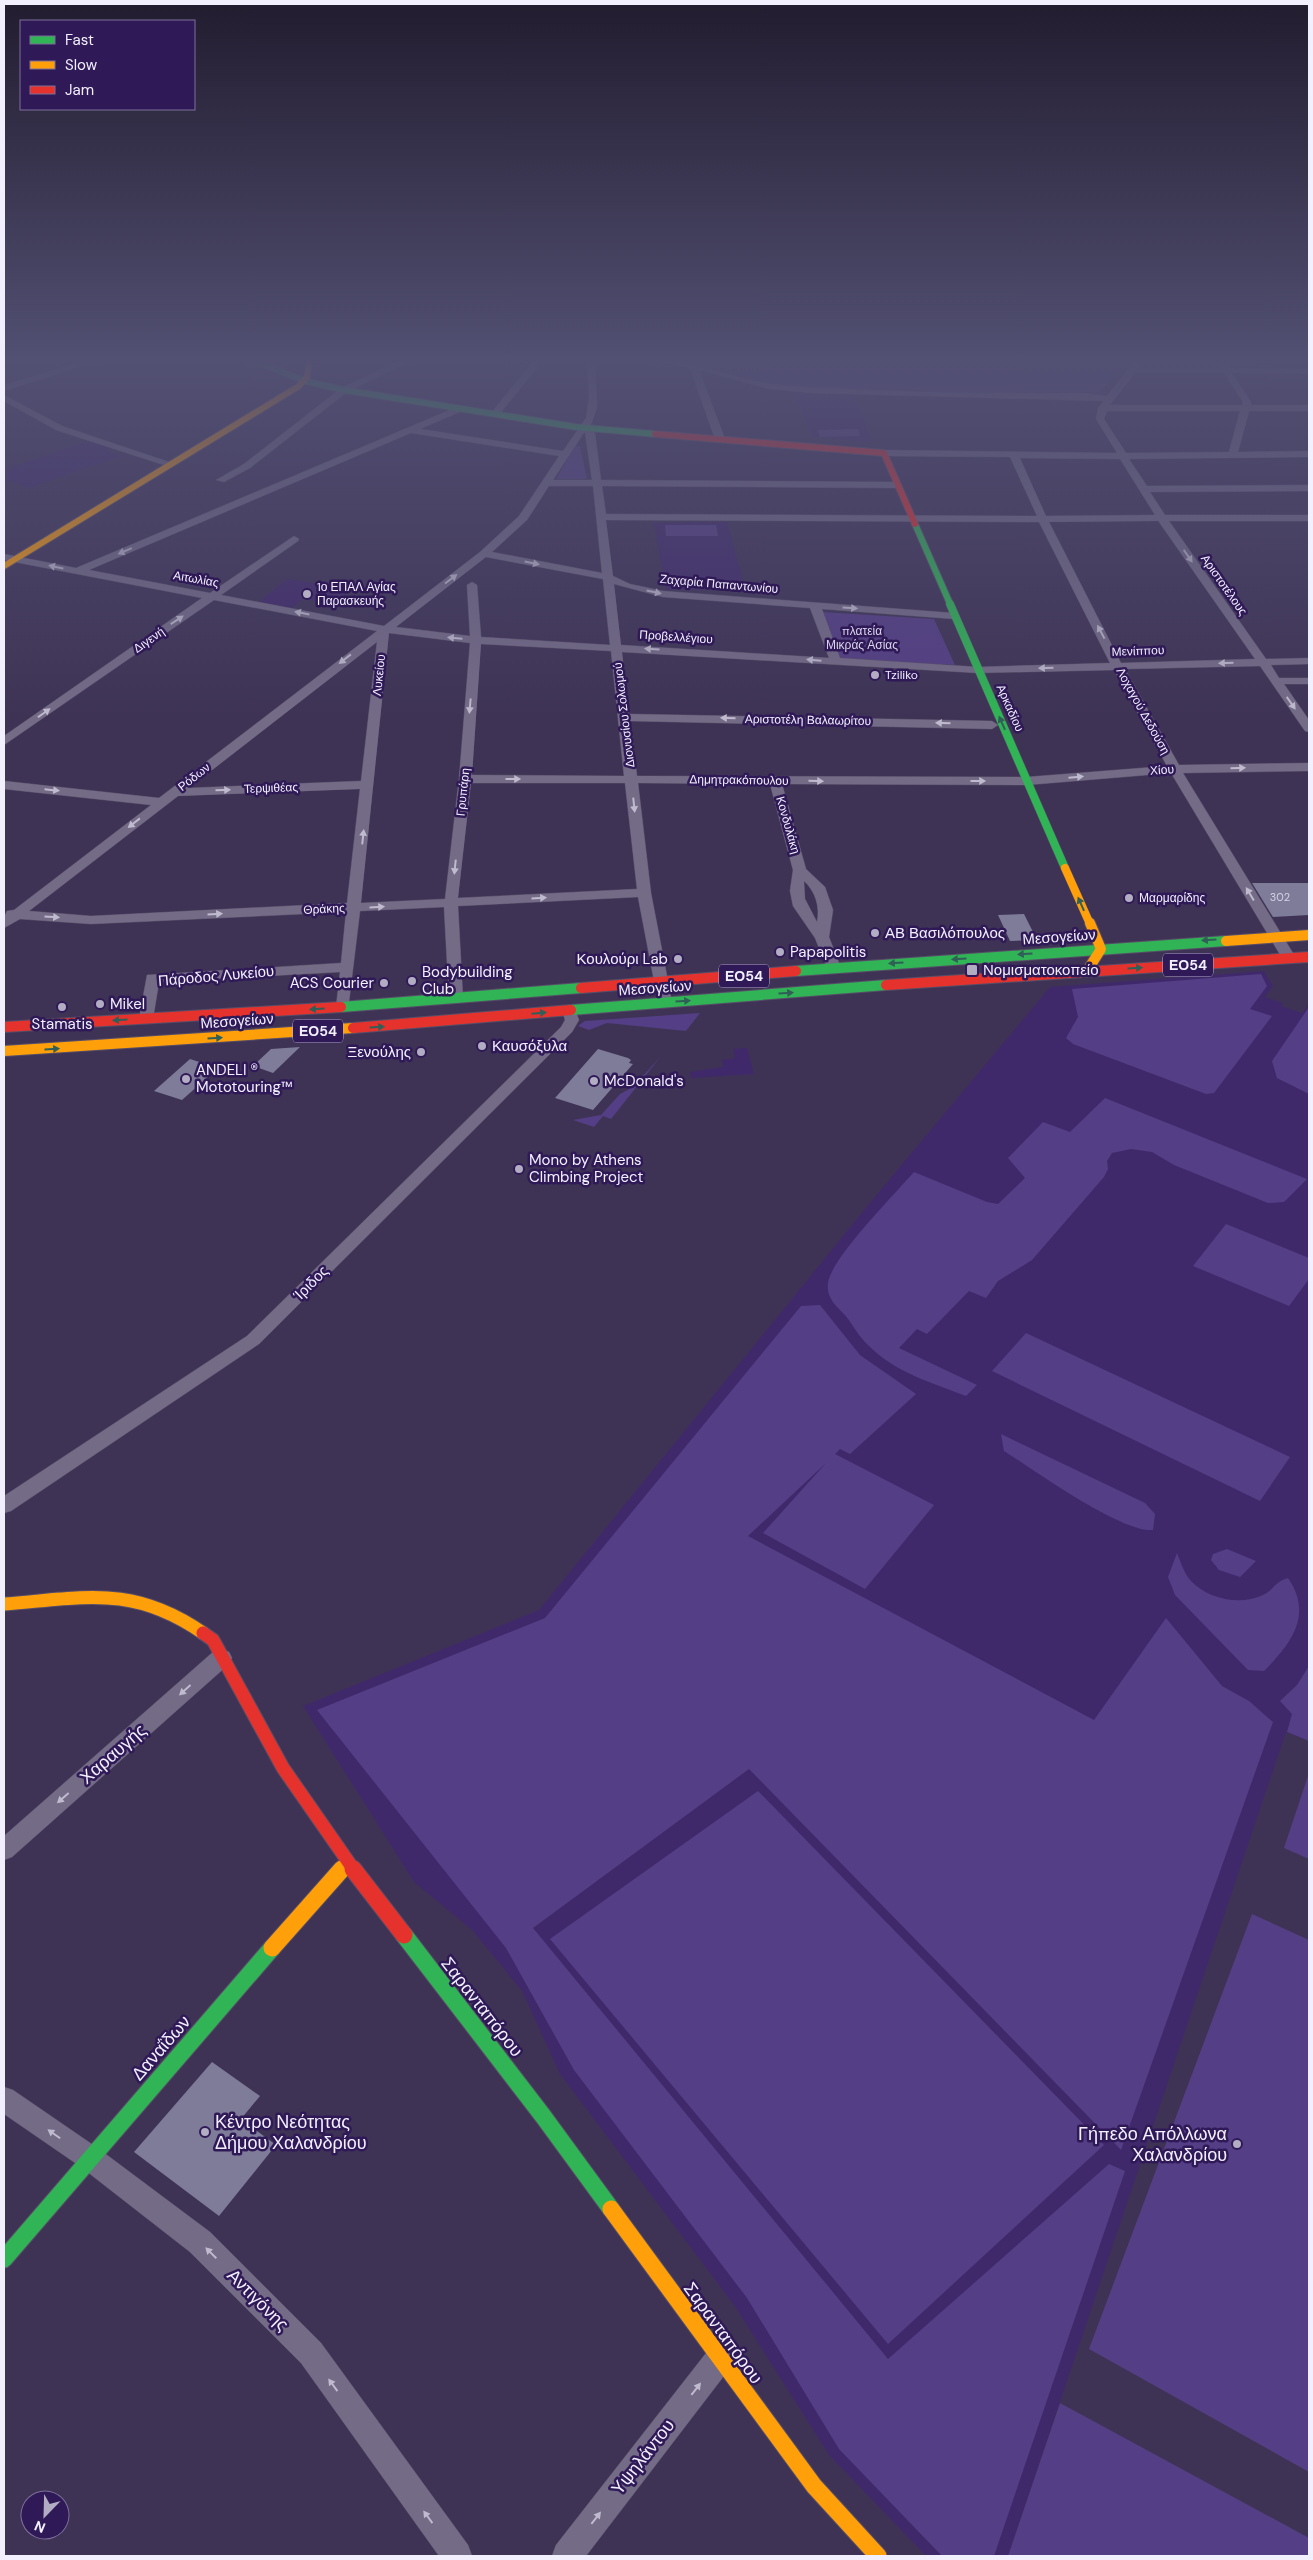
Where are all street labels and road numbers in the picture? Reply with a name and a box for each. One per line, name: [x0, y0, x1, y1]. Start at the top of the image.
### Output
street label: Αριστοτέλους: [1197, 551, 1251, 619]
street label: Αιτωλίας: [172, 567, 220, 591]
street label: Ζαχαρία Παπαντωνίου: [659, 571, 779, 597]
street label: Διγενή: [130, 623, 168, 657]
street label: Προβελλέγιου: [639, 626, 713, 648]
street label: Μενίππου: [1111, 642, 1165, 660]
street label: Λυκείου: [369, 653, 389, 697]
street label: Διονυσίου Σολωμού: [610, 662, 638, 768]
street label: Λοχαγού Δεδούση: [1112, 665, 1174, 757]
street label: Αρκαδίου: [992, 682, 1028, 734]
street label: Αριστοτέλη Βαλαωρίτου: [745, 711, 871, 729]
street label: Ρόδων: [175, 759, 213, 795]
street label: Χίου: [1150, 761, 1174, 779]
street label: Γρυπάρη: [453, 767, 473, 817]
street label: Δημητρακόπουλου: [689, 771, 789, 789]
street label: Τερψιθέας: [244, 779, 299, 797]
street label: Κονδυλάκη: [772, 794, 804, 856]
street label: Θράκης: [303, 900, 345, 918]
street label: Μεσογείων: [1022, 924, 1096, 950]
road number: ΕΟ54: [1163, 954, 1213, 976]
street label: Πάροδος Λυκείου: [157, 961, 275, 991]
road number: ΕΟ54: [719, 964, 769, 988]
street label: Μεσογείων: [618, 975, 692, 1001]
street label: Μεσογείων: [200, 1008, 274, 1034]
road number: ΕΟ54: [293, 1019, 343, 1042]
street label: Ίριδος: [289, 1261, 333, 1305]
street label: Χαραυγής: [75, 1718, 152, 1789]
street label: Σαρανταπόρου: [436, 1952, 528, 2062]
street label: Δαναΐδων: [126, 2010, 196, 2086]
street label: Αντιγόνης: [222, 2264, 294, 2336]
street label: Σαρανταπόρου: [678, 2277, 768, 2389]
street label: Υψηλάντου: [606, 2414, 680, 2500]

